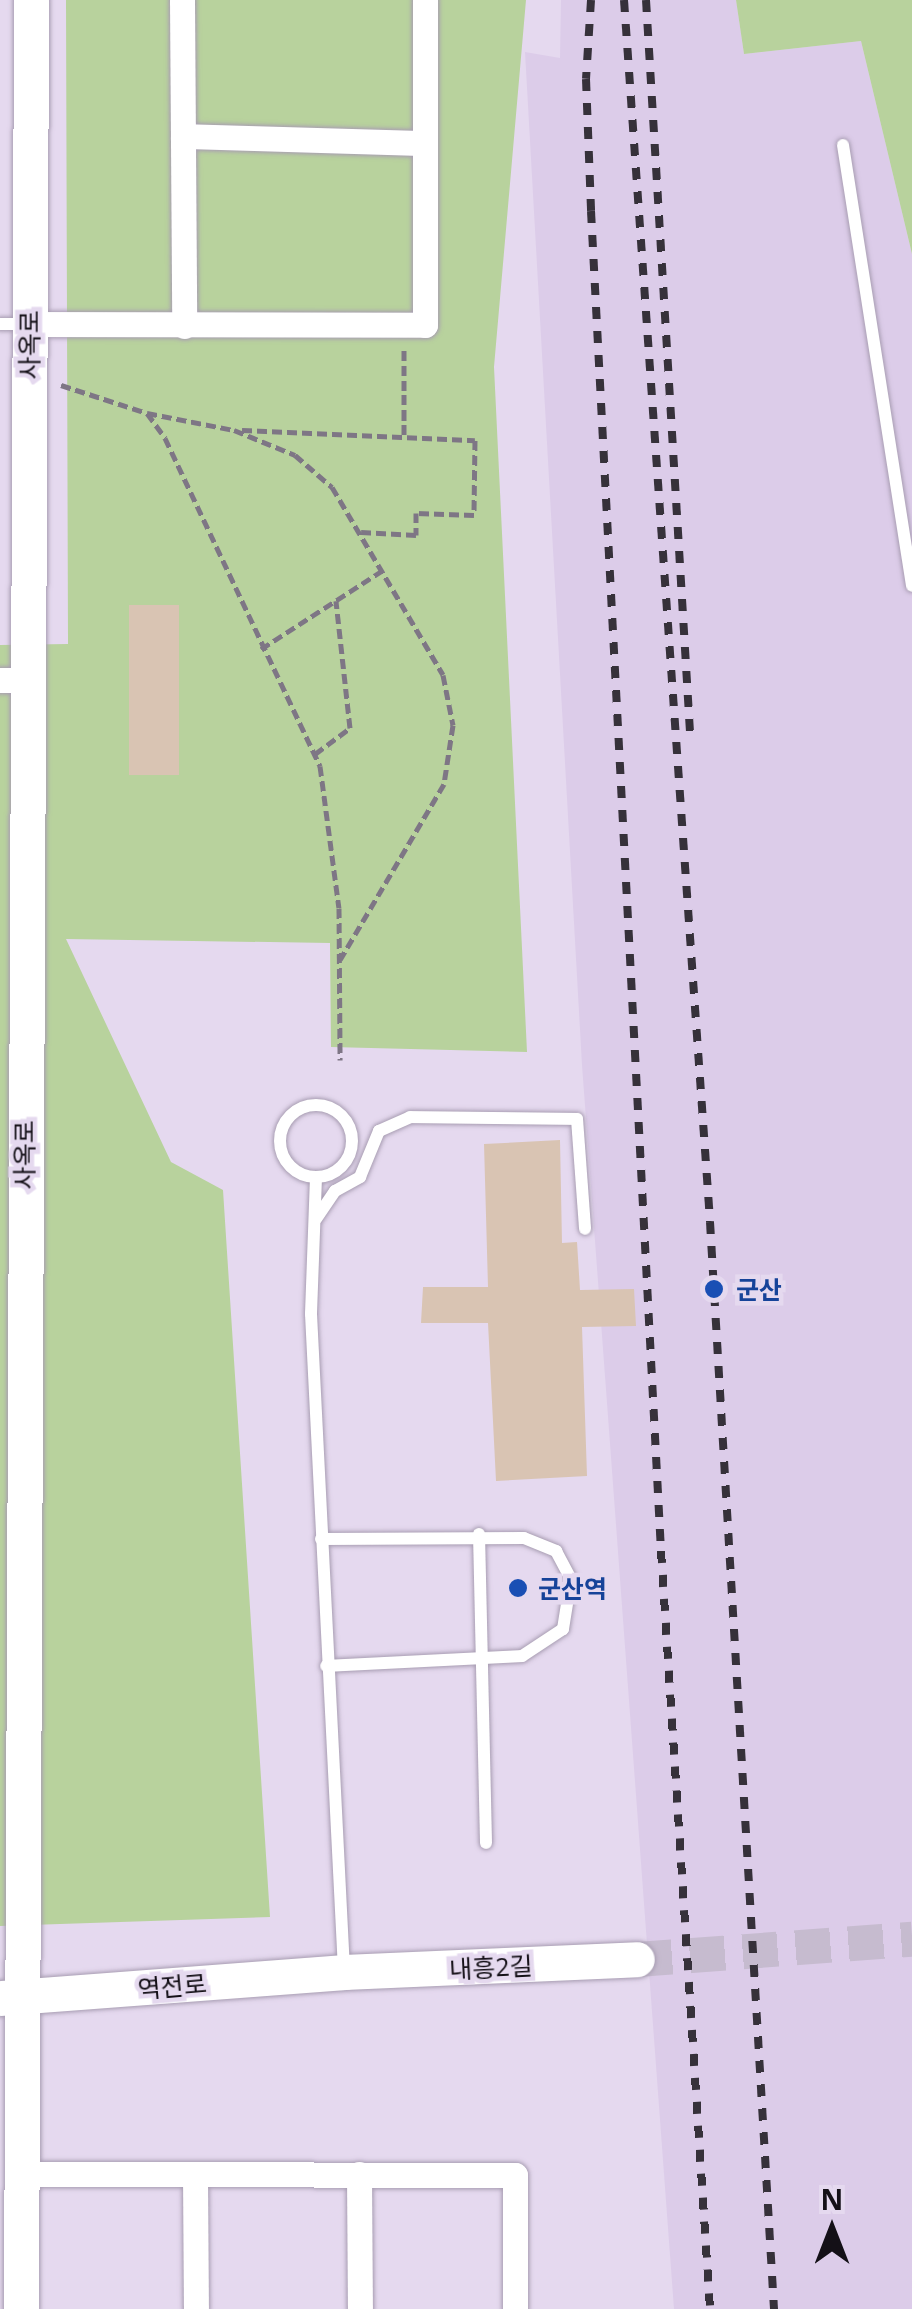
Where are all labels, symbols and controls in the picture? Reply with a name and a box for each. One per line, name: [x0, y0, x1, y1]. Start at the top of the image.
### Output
street label: 사옥로: [14, 311, 44, 379]
street label: 사옥로: [9, 1121, 39, 1189]
place label: 군산: [736, 1274, 782, 1304]
marker: 군산: [701, 1276, 727, 1302]
place label: 군산역: [538, 1573, 607, 1603]
marker: 군산역: [507, 1577, 529, 1599]
street label: 내흥2길: [449, 1950, 533, 1984]
street label: 역전로: [136, 1968, 208, 2004]
north arrow: [782, 2179, 882, 2279]
text: N: [821, 2180, 843, 2218]

